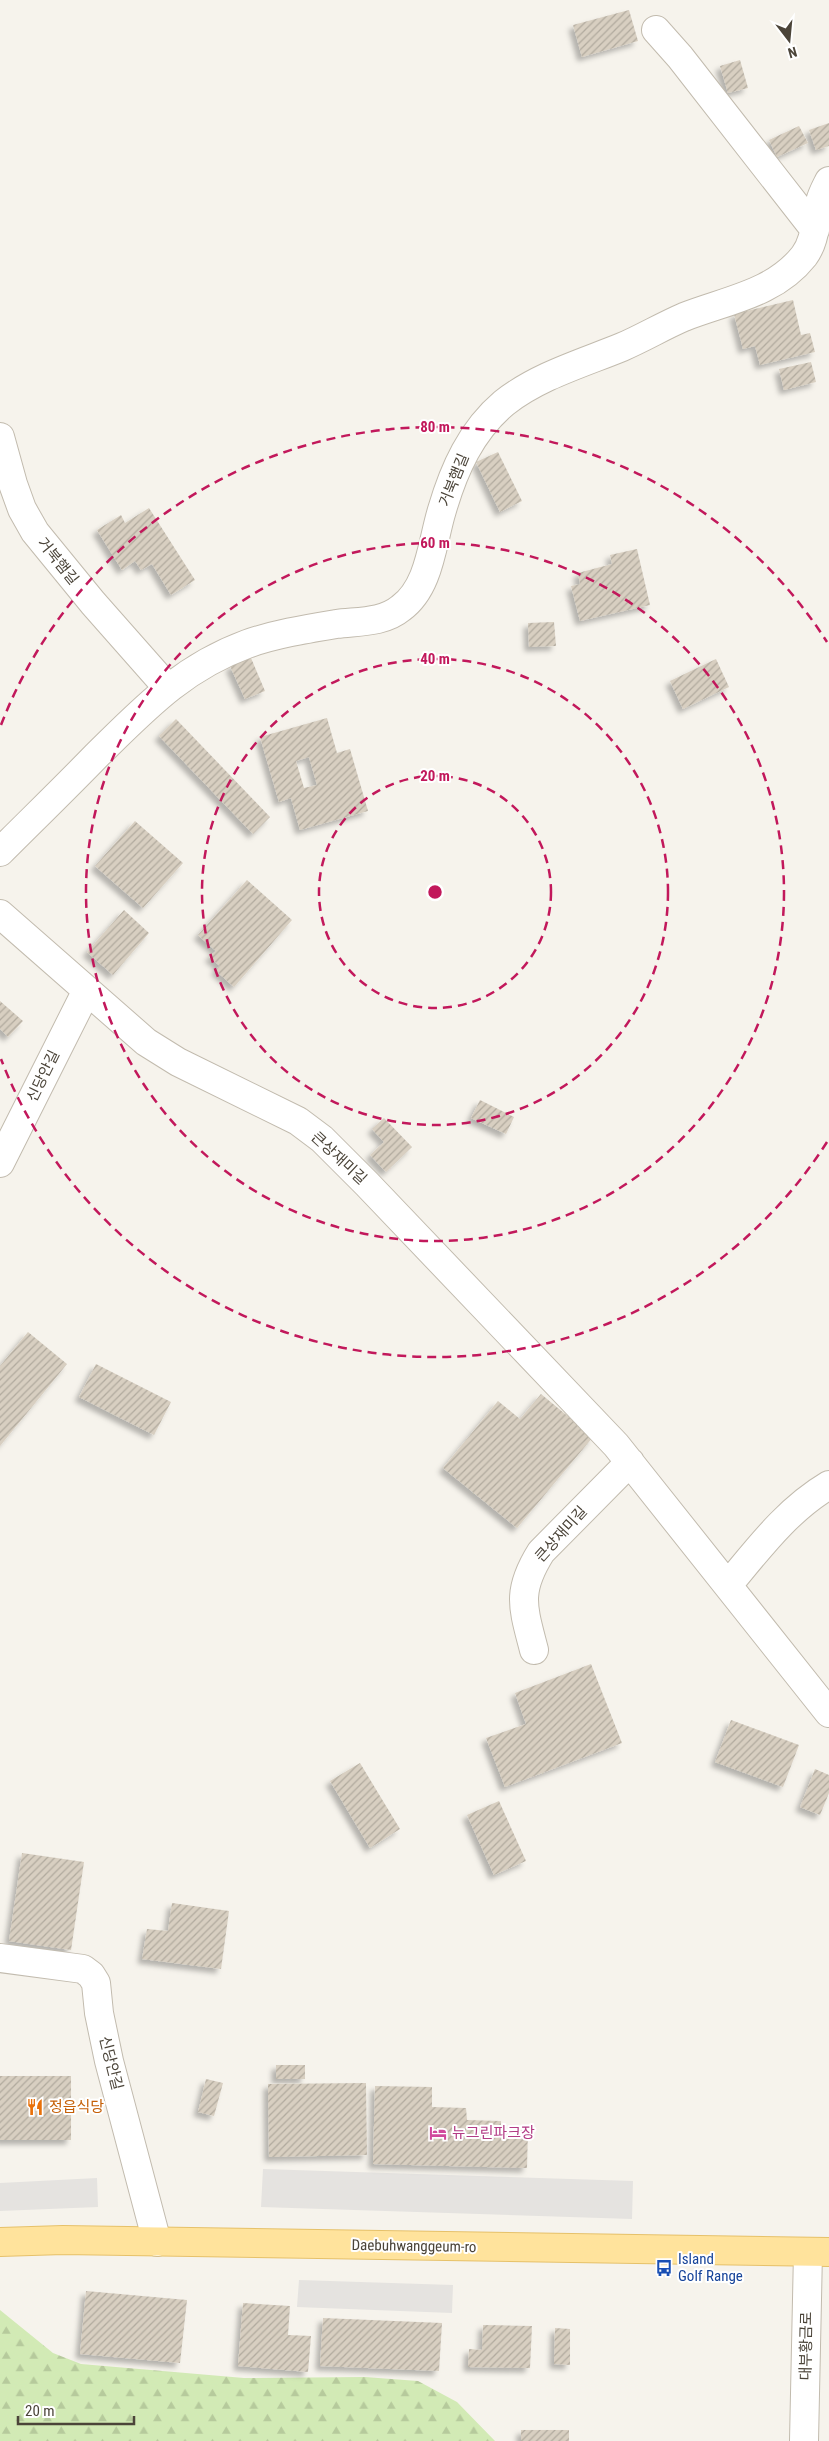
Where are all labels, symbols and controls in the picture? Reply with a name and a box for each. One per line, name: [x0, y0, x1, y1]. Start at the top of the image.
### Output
north arrow: [764, 15, 814, 65]
text: N: [786, 44, 799, 61]
text: 80 m: [420, 418, 450, 436]
street label: 거북햄길: [435, 451, 473, 509]
street label: 거북햄길: [34, 534, 82, 588]
text: 60 m: [420, 534, 450, 552]
text: 40 m: [420, 650, 450, 668]
text: 20 m: [420, 767, 450, 785]
centre of rings: [426, 883, 444, 901]
street label: 신당안길: [23, 1047, 63, 1105]
street label: 큰상재미길: [308, 1128, 370, 1188]
street label: 큰상재미길: [531, 1502, 591, 1566]
street label: 신당안길: [96, 2034, 126, 2092]
restaurant icon: 정읍식당: [25, 2097, 45, 2117]
place label: 정읍식당: [49, 2098, 104, 2116]
hotel icon: 뉴그린파크장: [428, 2123, 448, 2143]
place label: 뉴그린파크장: [452, 2124, 535, 2142]
street label: Daebuhwanggeum-ro: [351, 2236, 477, 2256]
place label: Island Golf Range: [678, 2250, 743, 2285]
bus stop icon: Island Golf Range: [654, 2258, 674, 2278]
street label: 대부황금로: [796, 2311, 816, 2381]
scale bar: [18, 2394, 134, 2426]
text: 20 m: [25, 2402, 55, 2420]

